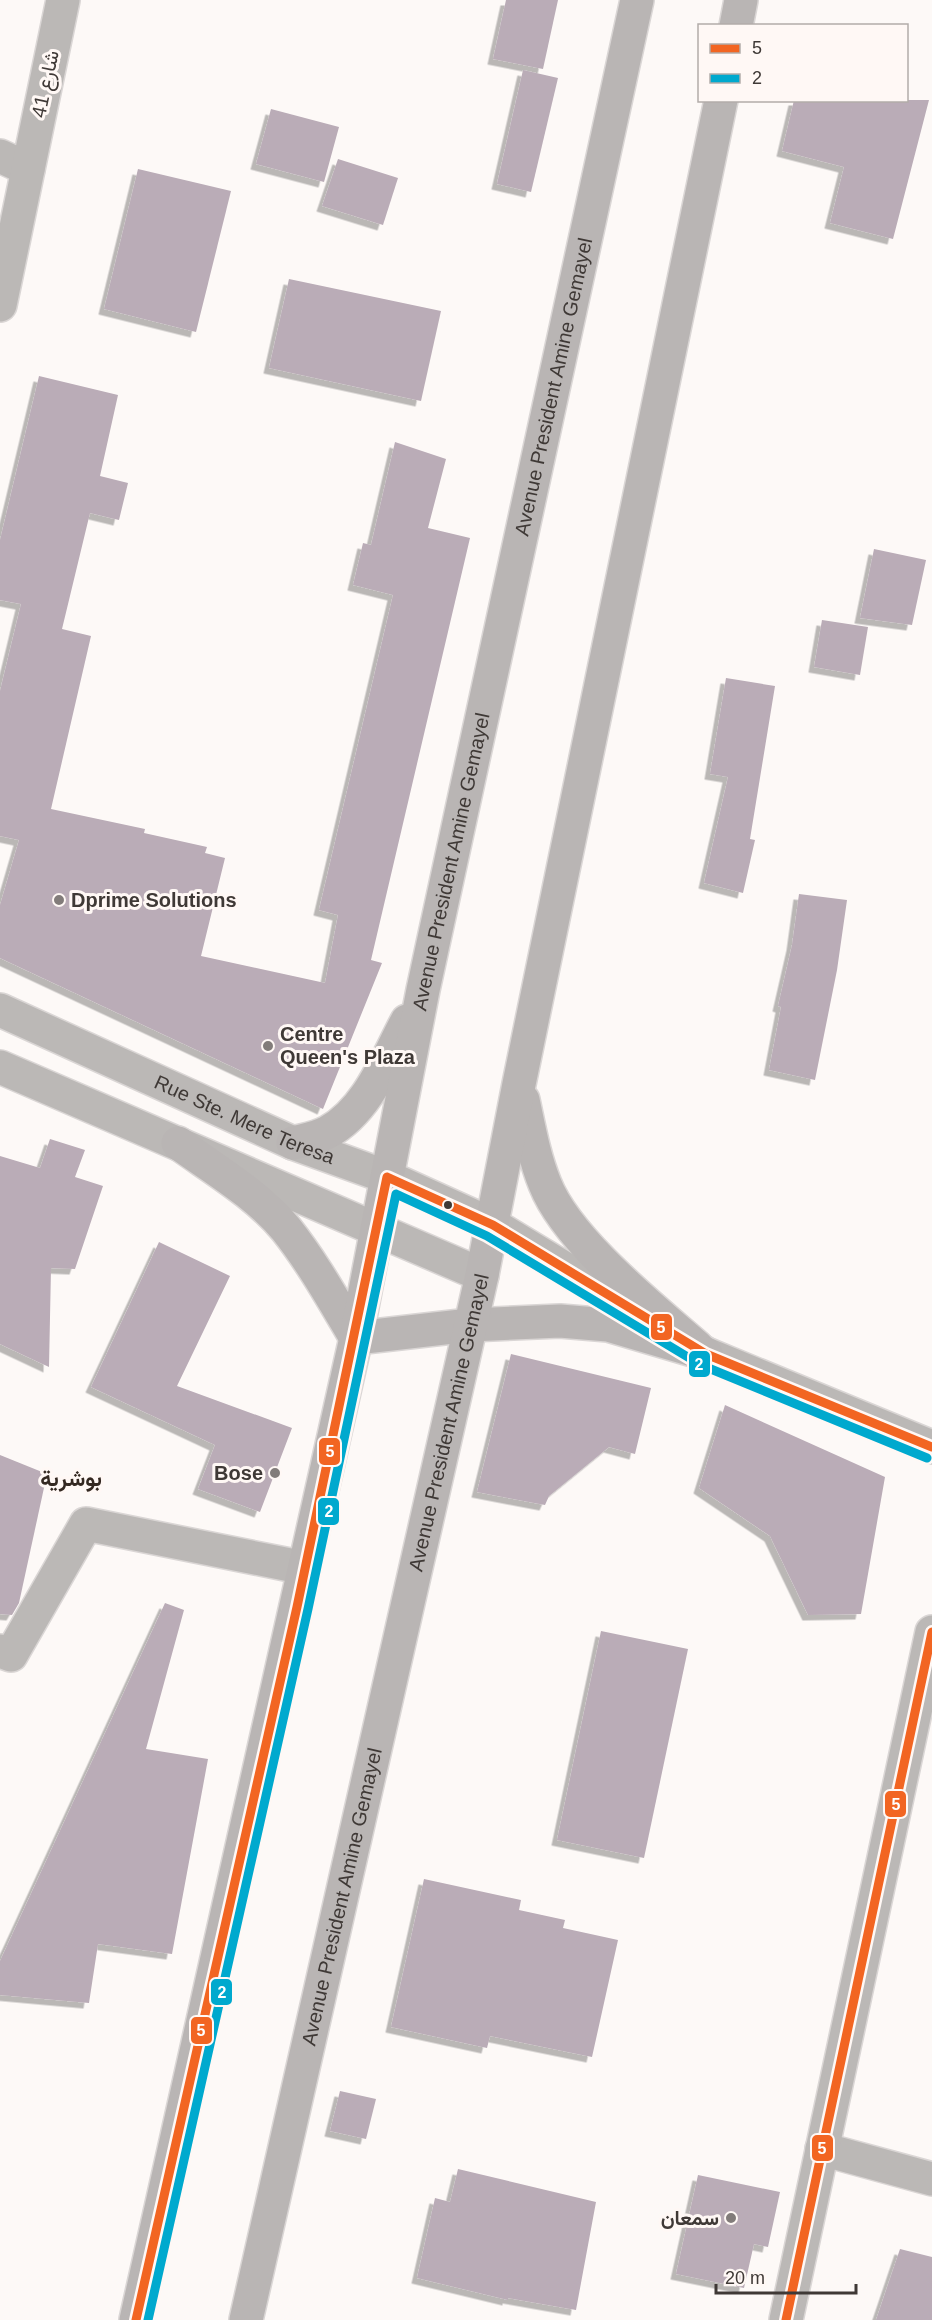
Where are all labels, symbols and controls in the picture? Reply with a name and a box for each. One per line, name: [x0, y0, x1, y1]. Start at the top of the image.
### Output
legend: [698, 24, 908, 102]
text: 5: [752, 38, 762, 58]
street label: شارع 41: [27, 48, 66, 120]
text: 2: [752, 68, 762, 88]
street label: Avenue President Amine Gemayel: [511, 236, 596, 538]
street label: Avenue President Amine Gemayel: [408, 711, 494, 1013]
place label: Dprime Solutions: [71, 889, 237, 911]
marker: Dprime Solutions: [52, 893, 66, 907]
place label: Centre Queen's Plaza: [280, 1023, 416, 1068]
marker: Centre Queen's Plaza: [261, 1039, 275, 1053]
street label: Rue Ste. Mere Teresa: [151, 1071, 338, 1168]
unlabelled marker: [442, 1199, 454, 1211]
street label: Avenue President Amine Gemayel: [404, 1272, 493, 1573]
line badge: 5: [650, 1313, 673, 1341]
text: 5: [657, 1319, 666, 1336]
line badge: 2: [688, 1350, 711, 1378]
text: 2: [695, 1356, 704, 1373]
line badge: 5: [318, 1437, 341, 1466]
text: 5: [326, 1443, 335, 1460]
place label: Bose: [214, 1462, 263, 1484]
district label: بوشرية: [40, 1466, 102, 1492]
marker: Bose: [268, 1466, 282, 1480]
line badge: 2: [317, 1497, 340, 1526]
text: 2: [325, 1503, 334, 1520]
street label: Avenue President Amine Gemayel: [297, 1746, 386, 2048]
line badge: 5: [884, 1790, 907, 1818]
text: 5: [892, 1796, 901, 1813]
line badge: 2: [210, 1978, 233, 2006]
text: 2: [218, 1984, 227, 2001]
line badge: 5: [190, 2016, 213, 2045]
text: 5: [197, 2022, 206, 2039]
line badge: 5: [811, 2134, 834, 2162]
text: 5: [818, 2140, 827, 2157]
place label: سمعان: [661, 2207, 719, 2229]
marker: سمعان: [724, 2211, 738, 2225]
scale bar: [716, 2257, 856, 2295]
text: 20 m: [725, 2268, 765, 2288]

